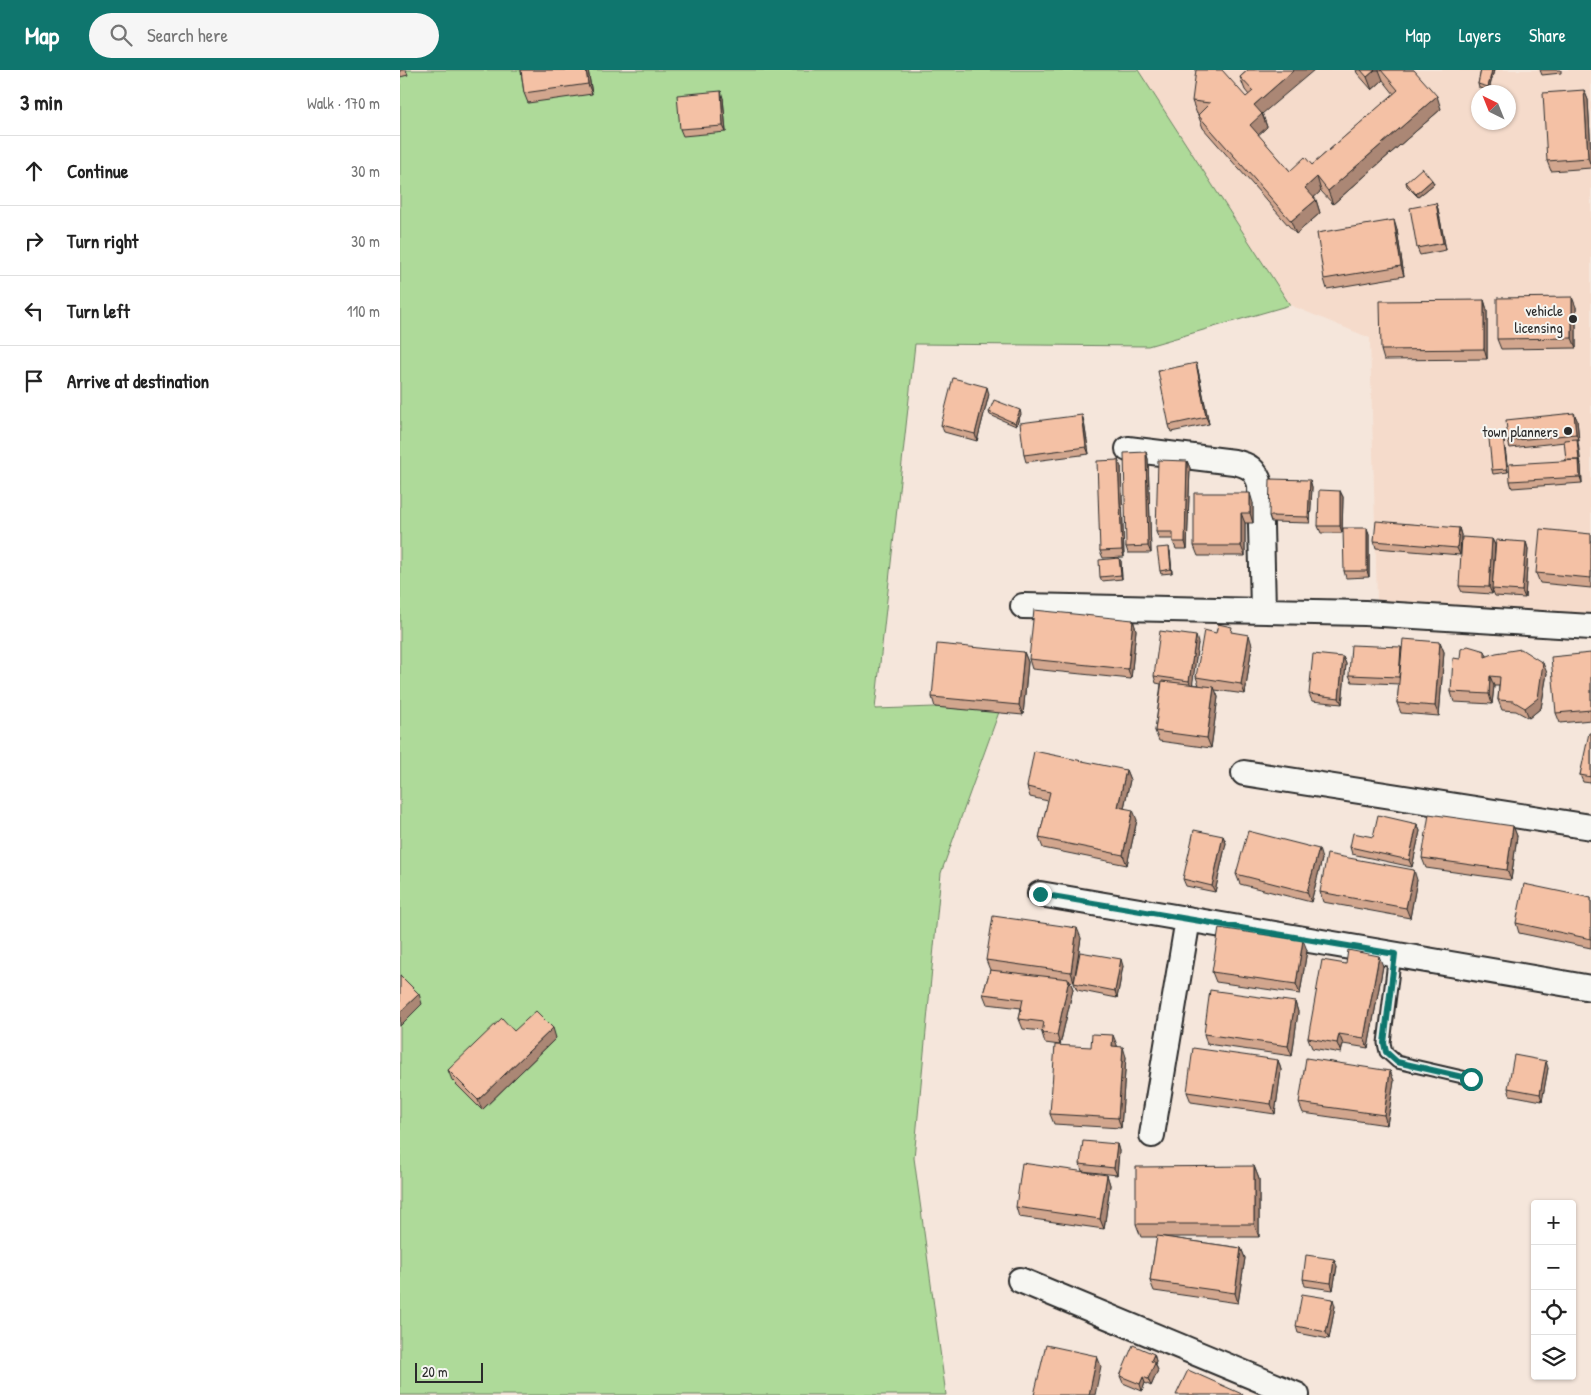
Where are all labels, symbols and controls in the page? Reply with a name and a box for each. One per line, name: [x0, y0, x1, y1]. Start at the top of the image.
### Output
search box: [89, 13, 439, 58]
text: Map: [25, 19, 59, 51]
icon: search: [107, 21, 135, 49]
text: Search here: [147, 22, 228, 48]
text: Map: [1405, 23, 1431, 48]
text: Layers: [1459, 23, 1501, 48]
text: Share: [1529, 23, 1566, 48]
north arrow: [1471, 85, 1516, 130]
text: 3 min: [20, 88, 63, 117]
text: Walk · 170 m: [307, 92, 380, 114]
icon: ahead: [20, 157, 48, 185]
text: Continue: [67, 158, 128, 184]
text: 30 m: [351, 160, 380, 182]
icon: right: [20, 227, 48, 255]
text: Turn right: [67, 228, 138, 254]
text: 30 m: [351, 230, 380, 252]
icon: left: [20, 297, 48, 325]
text: Turn left: [67, 298, 130, 324]
text: 110 m: [347, 300, 380, 322]
place label: vehicle licensing: [1514, 300, 1563, 338]
marker: vehicle licensing: [1567, 313, 1579, 325]
icon: arrive: [20, 367, 48, 395]
text: Arrive at destination: [67, 368, 209, 394]
place label: town planners: [1482, 421, 1558, 442]
marker: town planners: [1562, 425, 1574, 437]
route end: [1029, 883, 1052, 906]
route start: [1460, 1068, 1483, 1091]
map controls: [1531, 1200, 1576, 1380]
button: +: [1531, 1200, 1576, 1245]
button: −: [1531, 1245, 1576, 1290]
button: locate: [1531, 1290, 1576, 1335]
button: layers: [1531, 1335, 1576, 1380]
scale bar: [415, 1360, 482, 1383]
text: 20 m: [422, 1362, 448, 1381]

